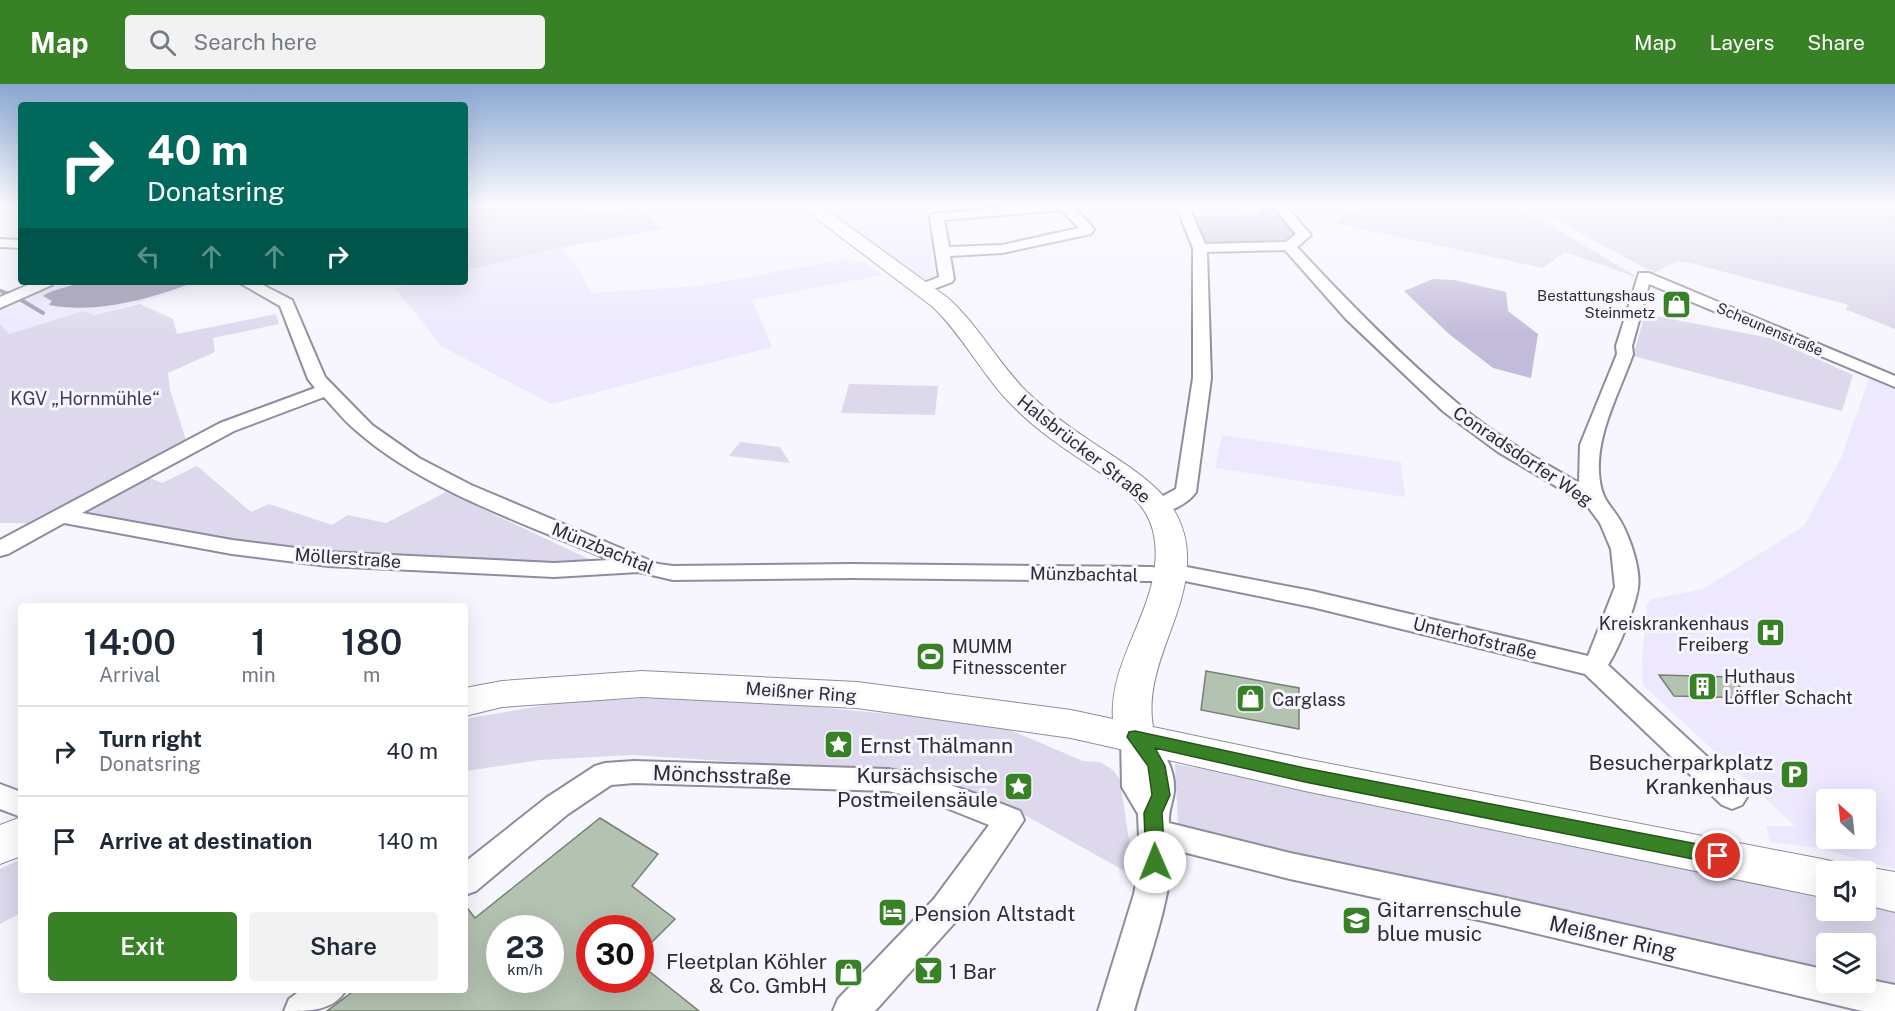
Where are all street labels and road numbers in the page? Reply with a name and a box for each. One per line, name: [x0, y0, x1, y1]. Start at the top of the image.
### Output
street label: Scheunenstraße: [1714, 299, 1826, 359]
street label: Halsbrücker Straße: [1013, 390, 1155, 508]
street label: Conradsdorfer Weg: [1449, 402, 1597, 510]
street label: Münzbachtal: [549, 518, 657, 578]
street label: Möllerstraße: [294, 544, 402, 572]
street label: Münzbachtal: [1030, 563, 1138, 585]
street label: Unterhofstraße: [1411, 612, 1539, 664]
street label: Meißner Ring: [745, 678, 857, 706]
street label: Mönchsstraße: [652, 760, 792, 790]
street label: Meißner Ring: [1547, 910, 1679, 964]

